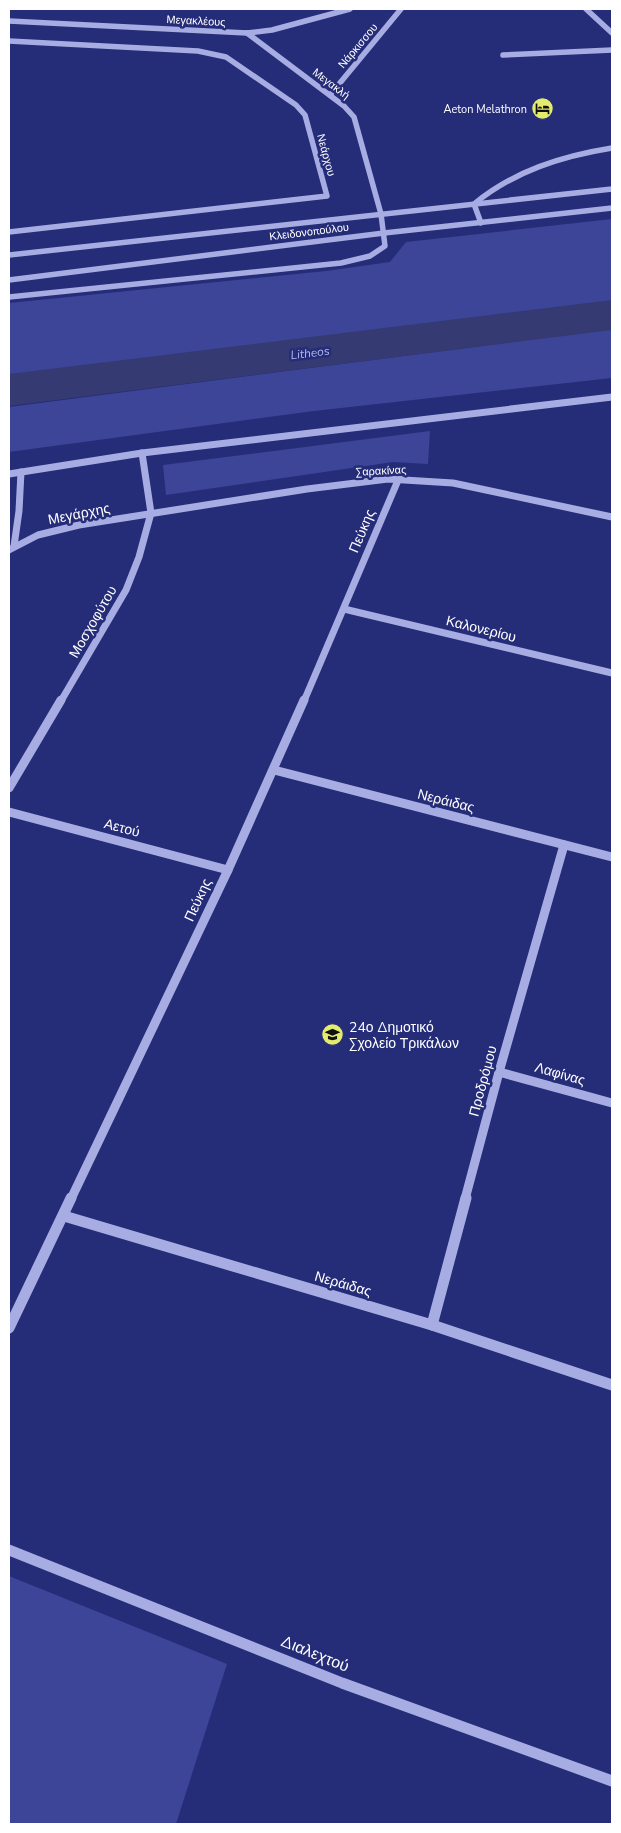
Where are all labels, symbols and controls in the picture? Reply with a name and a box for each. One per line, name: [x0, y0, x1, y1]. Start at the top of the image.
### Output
street label: Μεγακλέους: [166, 12, 226, 30]
street label: Νάρκισσου: [335, 20, 381, 72]
street label: Μεγακλή: [309, 65, 353, 103]
hotel icon: Aeton Melathron: [531, 97, 555, 121]
place label: Aeton Melathron: [444, 102, 527, 117]
street label: Νεάρχου: [313, 132, 339, 178]
street label: Κλειδονοπούλου: [268, 220, 350, 244]
water label: Litheos: [290, 343, 331, 363]
street label: Σαρακίνας: [355, 462, 407, 480]
street label: Μεγάρχης: [46, 499, 112, 529]
street label: Πεύκης: [344, 506, 380, 556]
street label: Μοσχοφύτου: [65, 582, 121, 662]
street label: Καλονερίου: [444, 611, 518, 647]
street label: Νεράιδας: [415, 785, 477, 817]
street label: Αετού: [102, 814, 142, 842]
street label: Πεύκης: [180, 875, 216, 925]
place label: 24ο Δημοτικό Σχολείο Τρικάλων: [349, 1018, 459, 1053]
school or university icon: 24ο Δημοτικό Σχολείο Τρικάλων: [321, 1023, 345, 1047]
street label: Προδρόμου: [464, 1043, 502, 1119]
street label: Λαφίνας: [533, 1058, 588, 1090]
street label: Νεράιδας: [312, 1267, 374, 1301]
street label: Διαλεχτού: [278, 1630, 352, 1678]

